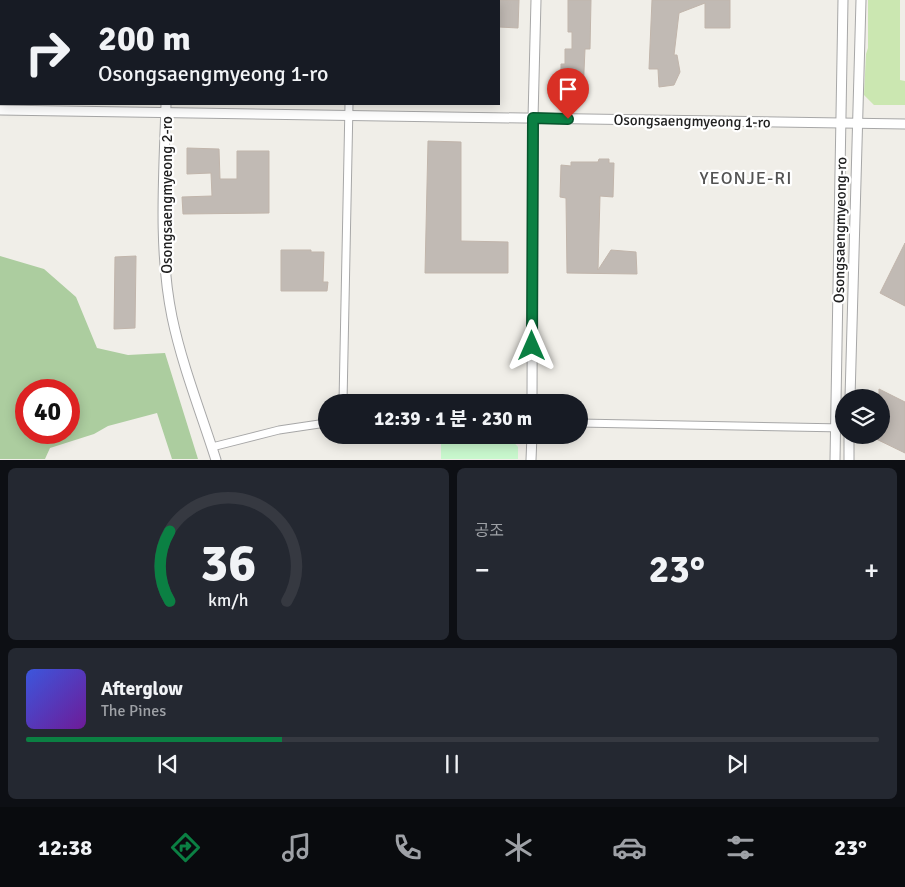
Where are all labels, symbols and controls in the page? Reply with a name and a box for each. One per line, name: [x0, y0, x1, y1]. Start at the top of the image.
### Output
text: 200 m: [98, 17, 191, 60]
icon: right: [15, 20, 80, 85]
text: Osongsaengmyeong 1-ro: [98, 60, 328, 87]
pin: [547, 68, 589, 119]
icon: arrive: [554, 75, 582, 103]
street label: Osongsaengmyeong 1-ro: [613, 111, 771, 131]
street label: Osongsaengmyeong 2-ro: [158, 116, 176, 274]
street label: Osongsaengmyeong-ro: [830, 157, 850, 303]
district label: YEONJE-RI: [700, 167, 792, 189]
position arrow: [505, 319, 557, 371]
speed limit sign: 40: [15, 379, 80, 444]
map controls: [835, 389, 890, 444]
button: layers: [835, 389, 890, 444]
text: 12:39 · 1 분 · 230 m: [374, 407, 532, 431]
text: 공조: [475, 521, 504, 541]
text: 36: [200, 531, 256, 595]
text: 23°: [649, 546, 705, 593]
text: −: [475, 553, 490, 587]
text: +: [864, 553, 879, 587]
text: km/h: [208, 589, 248, 611]
text: Afterglow: [101, 677, 183, 701]
text: The Pines: [101, 701, 166, 721]
icon: previous: [154, 750, 182, 778]
icon: pause: [438, 750, 466, 778]
icon: next: [723, 750, 751, 778]
icon: directions: [168, 830, 203, 865]
icon: music: [279, 830, 314, 865]
icon: phone: [390, 830, 425, 865]
icon: climate: [501, 830, 536, 865]
icon: car: [612, 830, 647, 865]
icon: filters: [723, 830, 758, 865]
text: 12:38: [38, 834, 92, 861]
text: 23°: [834, 834, 867, 861]

